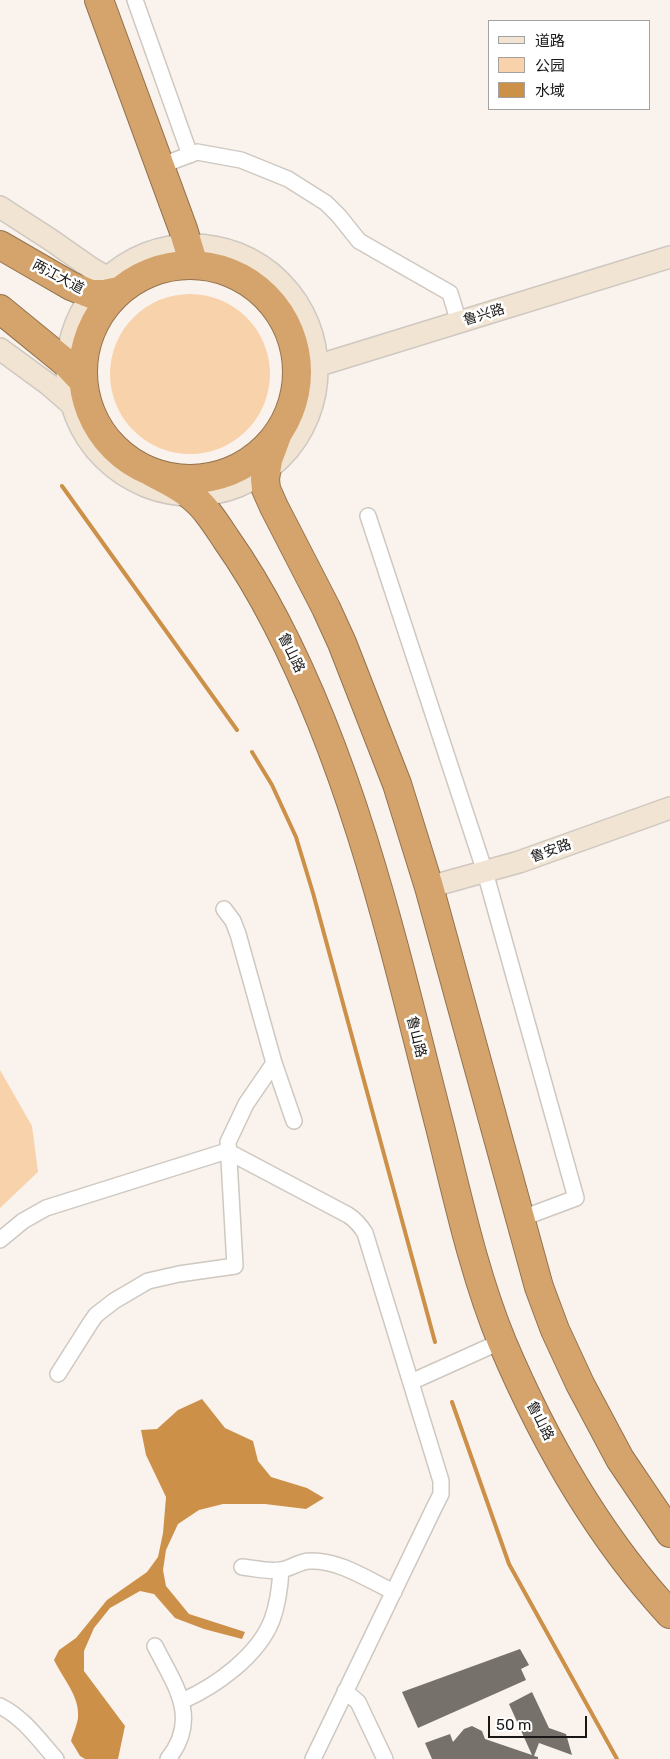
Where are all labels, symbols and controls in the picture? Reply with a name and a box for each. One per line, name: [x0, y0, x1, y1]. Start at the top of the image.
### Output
legend: [488, 20, 650, 110]
text: 道路: [535, 32, 565, 50]
text: 公园: [535, 57, 565, 75]
text: 水域: [535, 82, 565, 100]
street label: 两江大道: [29, 256, 87, 298]
street label: 鲁兴路: [461, 301, 507, 329]
street label: 鲁山路: [274, 630, 308, 676]
street label: 鲁安路: [528, 836, 574, 866]
street label: 鲁山路: [403, 1015, 429, 1059]
street label: 鲁山路: [523, 1398, 557, 1444]
scale bar: [490, 1706, 589, 1738]
text: 50 m: [496, 1716, 531, 1734]

